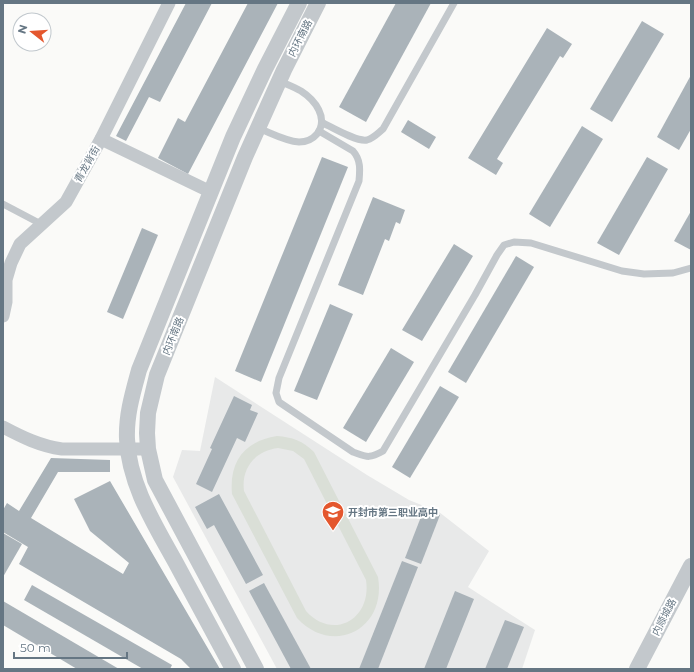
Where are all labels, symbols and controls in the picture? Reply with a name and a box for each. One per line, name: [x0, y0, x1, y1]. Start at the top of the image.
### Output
north arrow: [12, 12, 52, 52]
street label: 内环南路: [285, 17, 315, 59]
text: N: [14, 23, 30, 35]
street label: 青龙背街: [72, 143, 102, 185]
street label: 内环南路: [159, 315, 187, 357]
school or university icon: 开封市第三职业高中: [320, 499, 346, 532]
place label: 开封市第三职业高中: [348, 506, 438, 519]
street label: 内顺城路: [649, 596, 679, 638]
scale bar: [14, 634, 127, 660]
text: 50 m: [20, 640, 51, 655]

